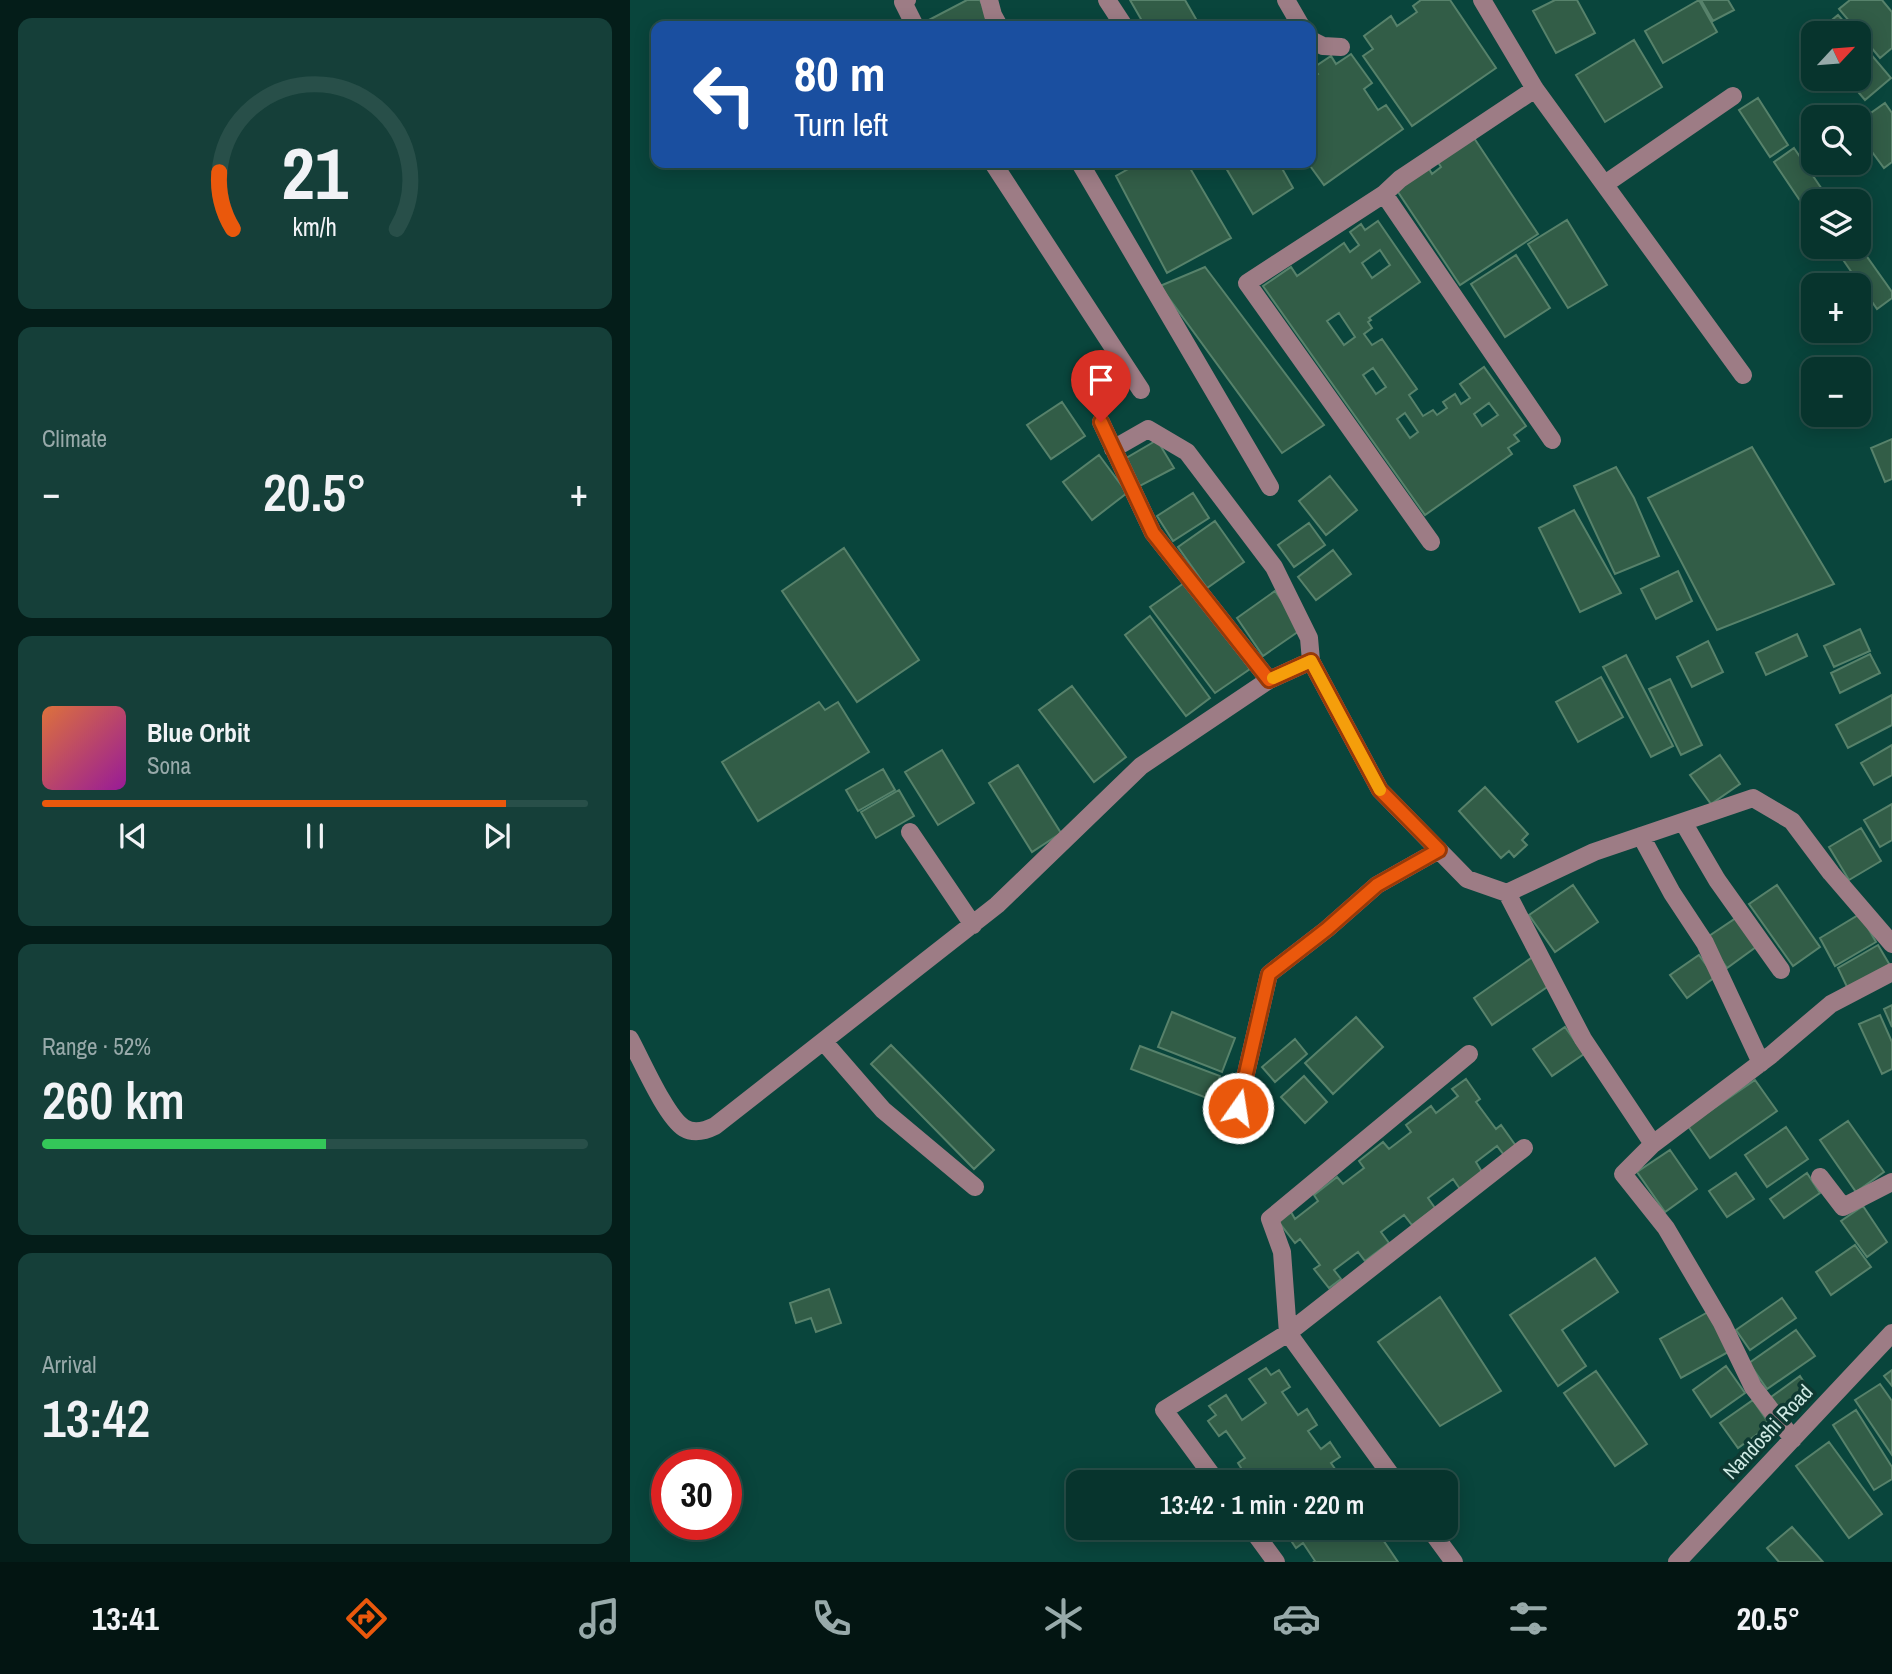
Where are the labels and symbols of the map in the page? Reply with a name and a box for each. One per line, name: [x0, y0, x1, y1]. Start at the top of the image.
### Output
north arrow: [1801, 21, 1871, 91]
pin: [1071, 350, 1131, 422]
position arrow: [1201, 1071, 1275, 1145]
street label: Nandoshi Road: [1716, 1378, 1819, 1485]
speed limit sign: 30: [651, 1449, 742, 1540]

